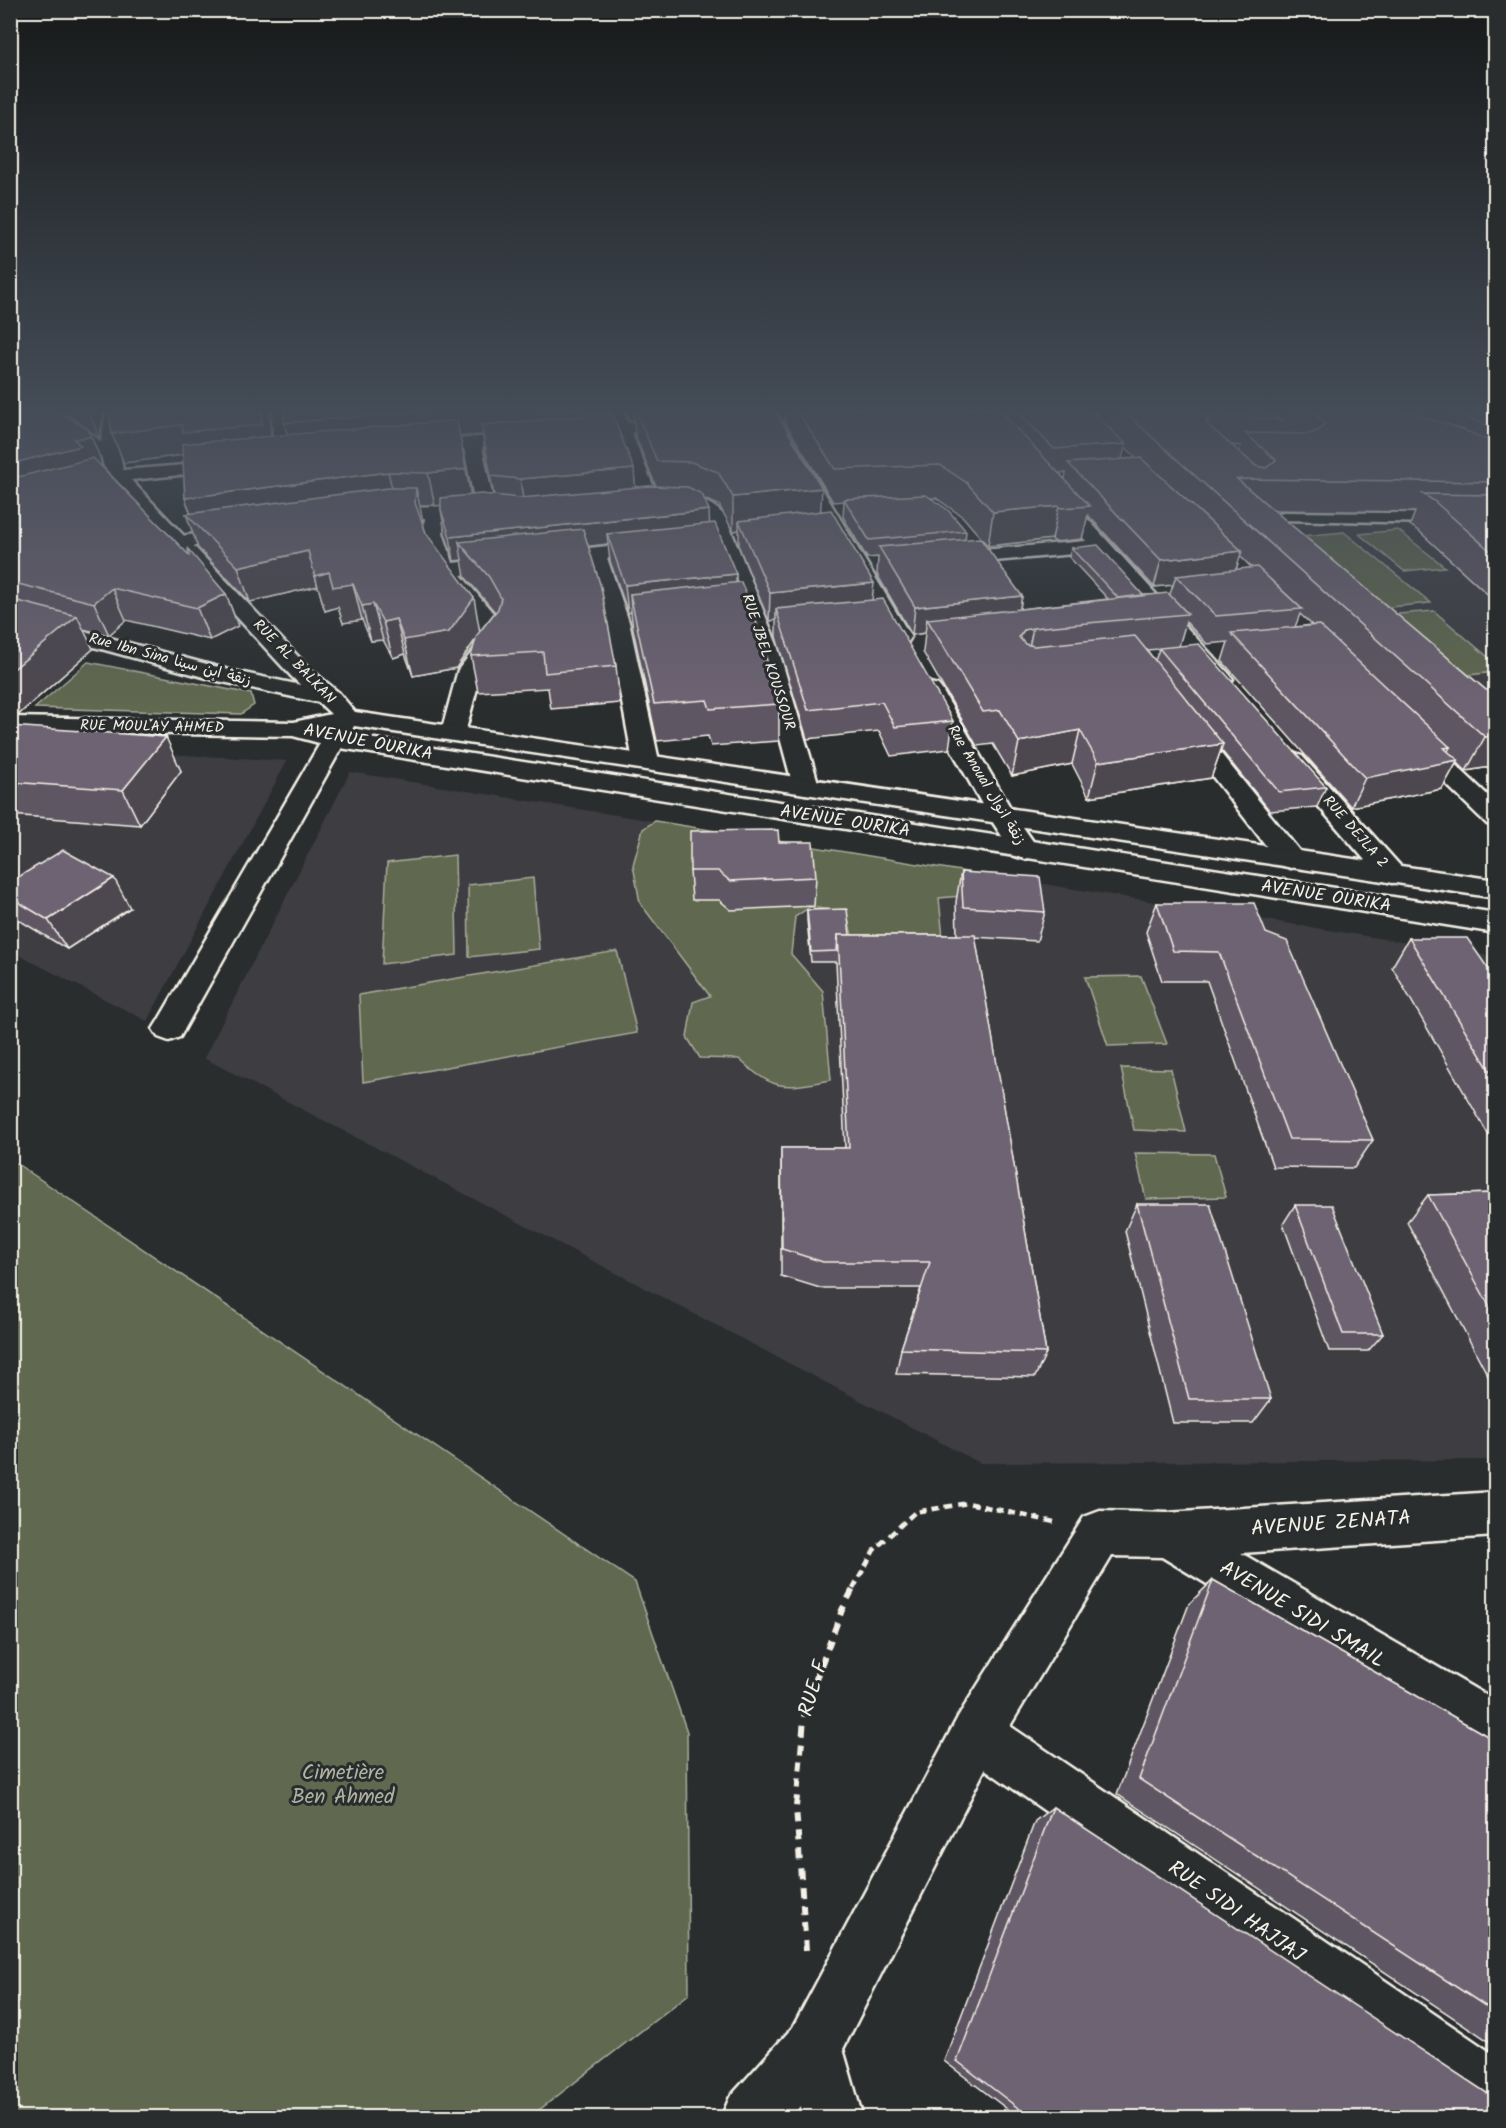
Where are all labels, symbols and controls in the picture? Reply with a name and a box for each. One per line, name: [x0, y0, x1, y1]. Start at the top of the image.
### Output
street label: RUE JBEL KOUSSOUR: [735, 591, 801, 733]
street label: RUE AL BALKAN: [247, 614, 341, 710]
street label: Rue Ibn Sina زنقة ابن سينا: [86, 627, 254, 693]
street label: RUE MOULAY AHMED: [80, 714, 224, 740]
street label: AVENUE OURIKA: [301, 716, 435, 770]
street label: Rue Anoual زنقة انوال: [941, 720, 1031, 850]
street label: RUE DEJLA 2: [1316, 790, 1394, 874]
street label: AVENUE OURIKA: [778, 797, 912, 847]
street label: AVENUE OURIKA: [1259, 872, 1393, 922]
street label: AVENUE ZENATA: [1250, 1502, 1412, 1546]
street label: AVENUE SIDI SMAIL: [1213, 1552, 1391, 1678]
street label: RUE F: [790, 1655, 839, 1721]
park label: Cimetière Ben Ahmed: [291, 1757, 395, 1814]
street label: RUE SIDI HAJJAJ: [1161, 1852, 1312, 1972]

